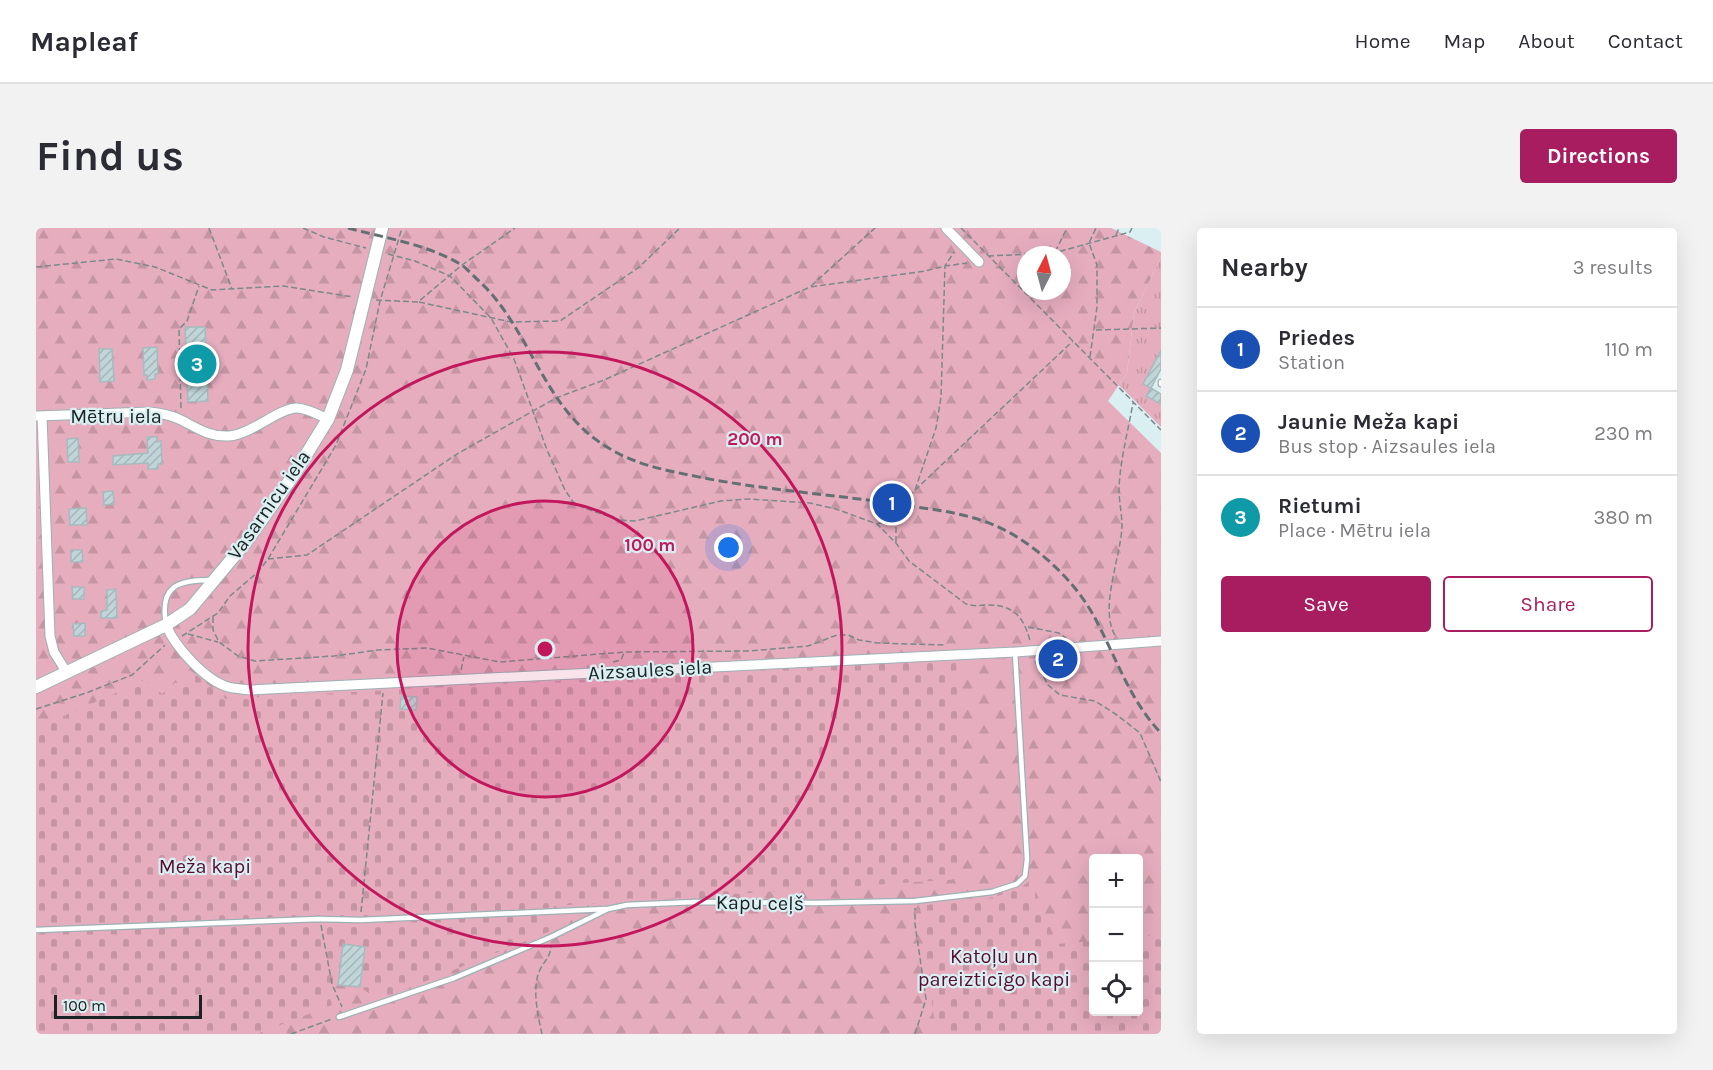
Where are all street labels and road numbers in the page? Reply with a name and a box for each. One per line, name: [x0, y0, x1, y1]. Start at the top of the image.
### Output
street label: Mētru iela: [70, 405, 162, 428]
street label: Vasarnīcu iela: [223, 446, 315, 564]
street label: Aizsaules iela: [587, 655, 713, 685]
street label: Kapu ceļš: [716, 891, 804, 915]

